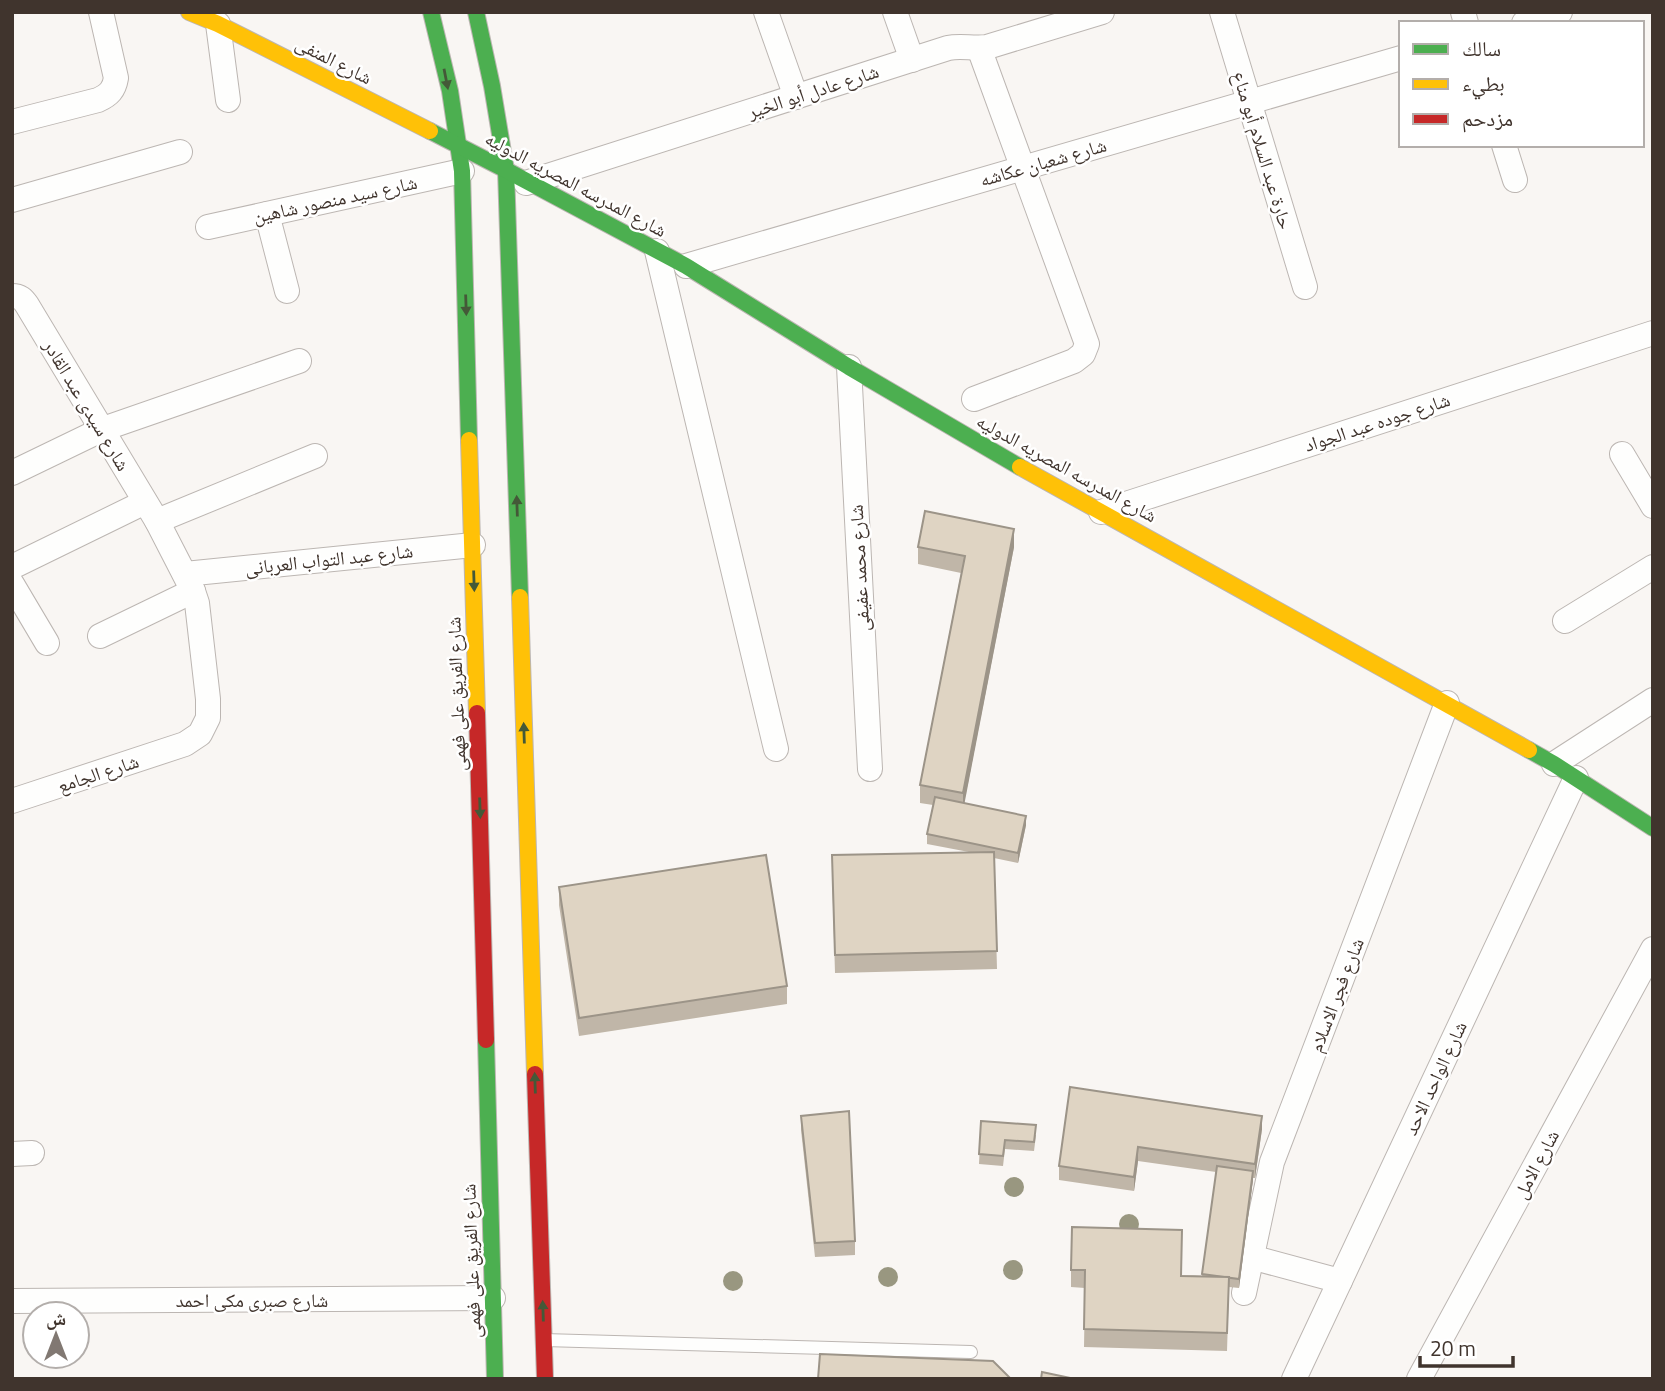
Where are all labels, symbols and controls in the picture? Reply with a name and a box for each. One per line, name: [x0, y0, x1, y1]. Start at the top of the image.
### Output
legend: [1399, 21, 1644, 147]
street label: شارع المنفى: [291, 28, 378, 91]
text: سالك: [1462, 32, 1501, 64]
street label: شارع عادل أبو الخير: [742, 56, 882, 126]
street label: حارة عبد السلام أبو مناع: [1226, 67, 1301, 233]
text: بطيء: [1462, 67, 1505, 100]
one-way arrow: [441, 68, 452, 90]
text: مزدحم: [1462, 102, 1513, 134]
street label: شارع المدرسه المصريه الدوليه: [480, 123, 672, 244]
street label: شارع شعبان عكاشه: [976, 130, 1110, 193]
street label: شارع سيد منصور شاهين: [250, 167, 420, 230]
one-way arrow: [460, 294, 471, 316]
street label: شارع سيدى عبد القادر: [36, 333, 138, 476]
street label: شارع جوده عبد الجواد: [1300, 384, 1454, 459]
street label: شارع المدرسه المصريه الدوليه: [972, 406, 1163, 529]
one-way arrow: [511, 495, 522, 517]
street label: شارع محمد عفيفى: [841, 504, 876, 632]
street label: شارع عبد التواب العربانى: [244, 535, 414, 582]
one-way arrow: [468, 570, 479, 592]
street label: شارع الفريق على فهمى: [438, 616, 473, 772]
one-way arrow: [518, 722, 530, 744]
street label: شارع الجامع: [53, 746, 142, 799]
one-way arrow: [474, 798, 485, 820]
street label: شارع فجر الاسلام: [1300, 933, 1371, 1056]
street label: شارع الواحد الاحد: [1395, 1016, 1474, 1140]
one-way arrow: [530, 1072, 541, 1094]
street label: شارع الامل: [1505, 1124, 1566, 1203]
street label: شارع الفريق على فهمى: [453, 1183, 488, 1339]
street label: شارع صبرى مكى احمد: [176, 1285, 328, 1314]
one-way arrow: [537, 1299, 548, 1321]
north arrow: [21, 1300, 91, 1370]
text: ش: [46, 1303, 66, 1332]
scale bar: [1420, 1324, 1513, 1368]
text: 20 m: [1430, 1332, 1476, 1364]

